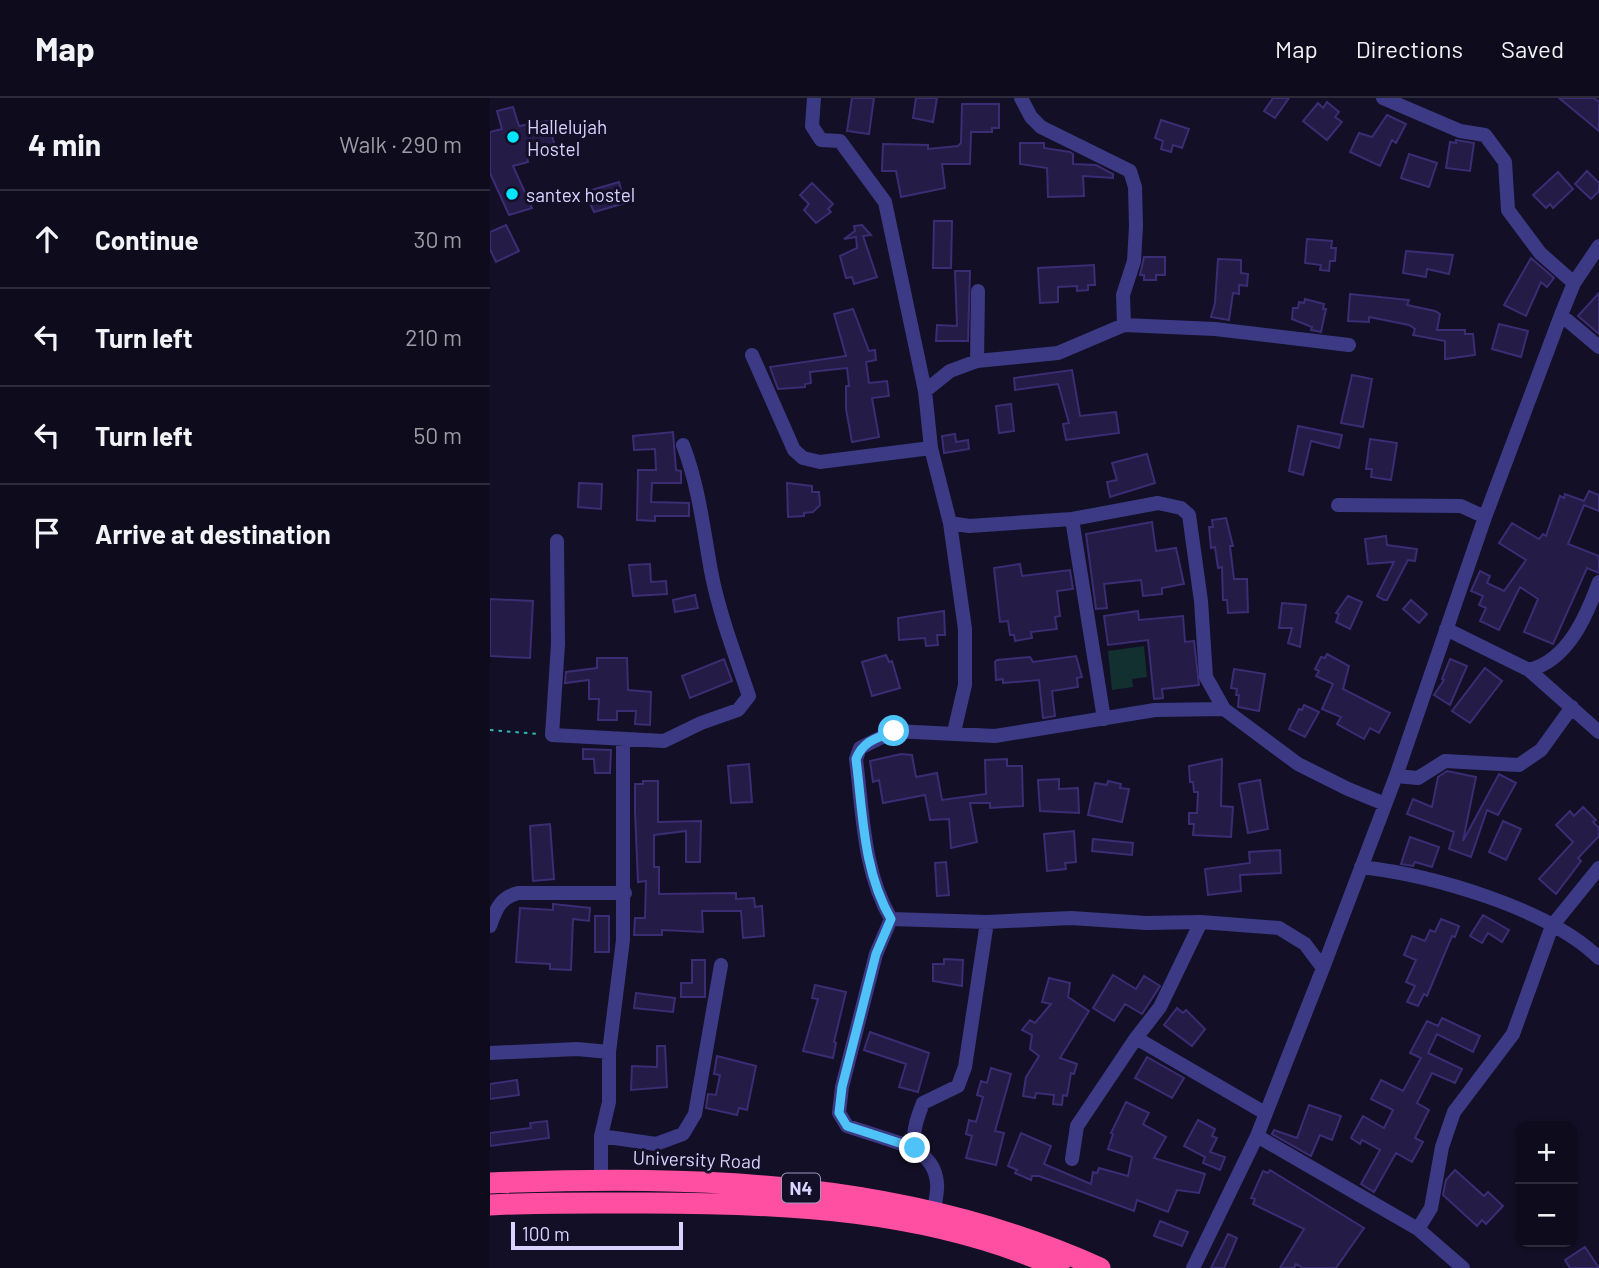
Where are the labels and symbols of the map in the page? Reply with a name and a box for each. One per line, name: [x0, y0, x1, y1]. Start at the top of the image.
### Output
place label: Hallelujah Hostel: [527, 115, 607, 160]
marker: Hallelujah Hostel: [505, 129, 521, 145]
place label: santex hostel: [526, 183, 635, 206]
marker: santex hostel: [504, 186, 520, 202]
route start: [878, 715, 909, 746]
route end: [899, 1132, 930, 1163]
street label: University Road: [632, 1145, 762, 1173]
road number: N4: [782, 1174, 820, 1203]
scale bar: [511, 1219, 682, 1251]

